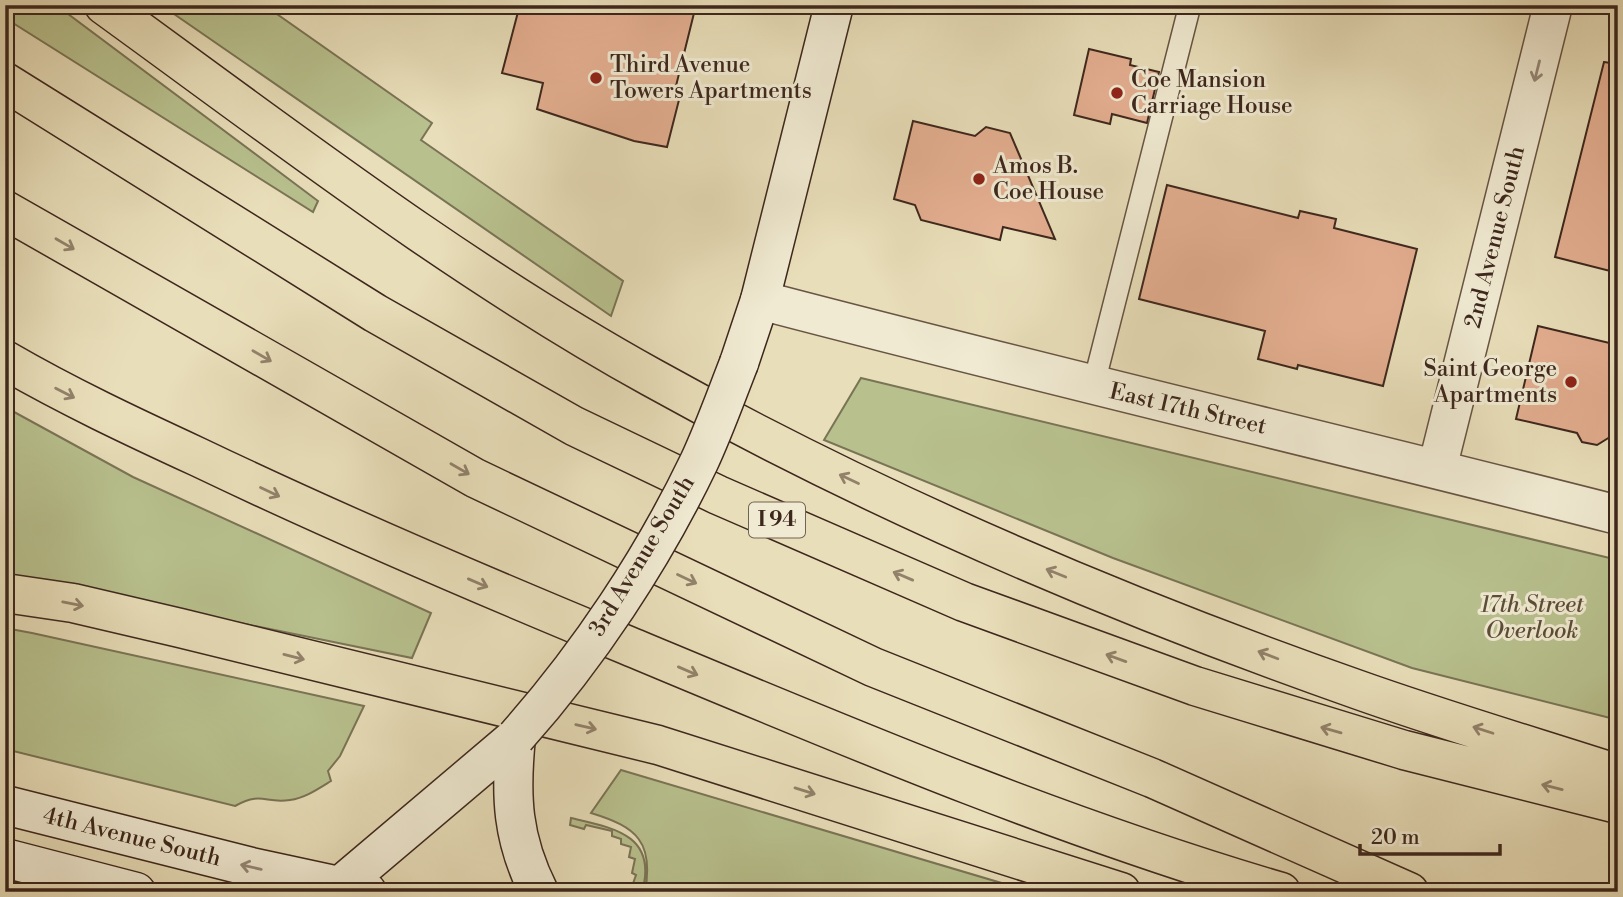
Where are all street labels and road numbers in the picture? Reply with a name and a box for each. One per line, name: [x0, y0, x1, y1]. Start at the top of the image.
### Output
street label: 2nd Avenue South: [1459, 143, 1531, 331]
street label: East 17th Street: [1107, 377, 1269, 441]
street label: 3rd Avenue South: [583, 470, 701, 641]
road number: I 94: [749, 503, 805, 538]
street label: 4th Avenue South: [40, 801, 224, 873]

